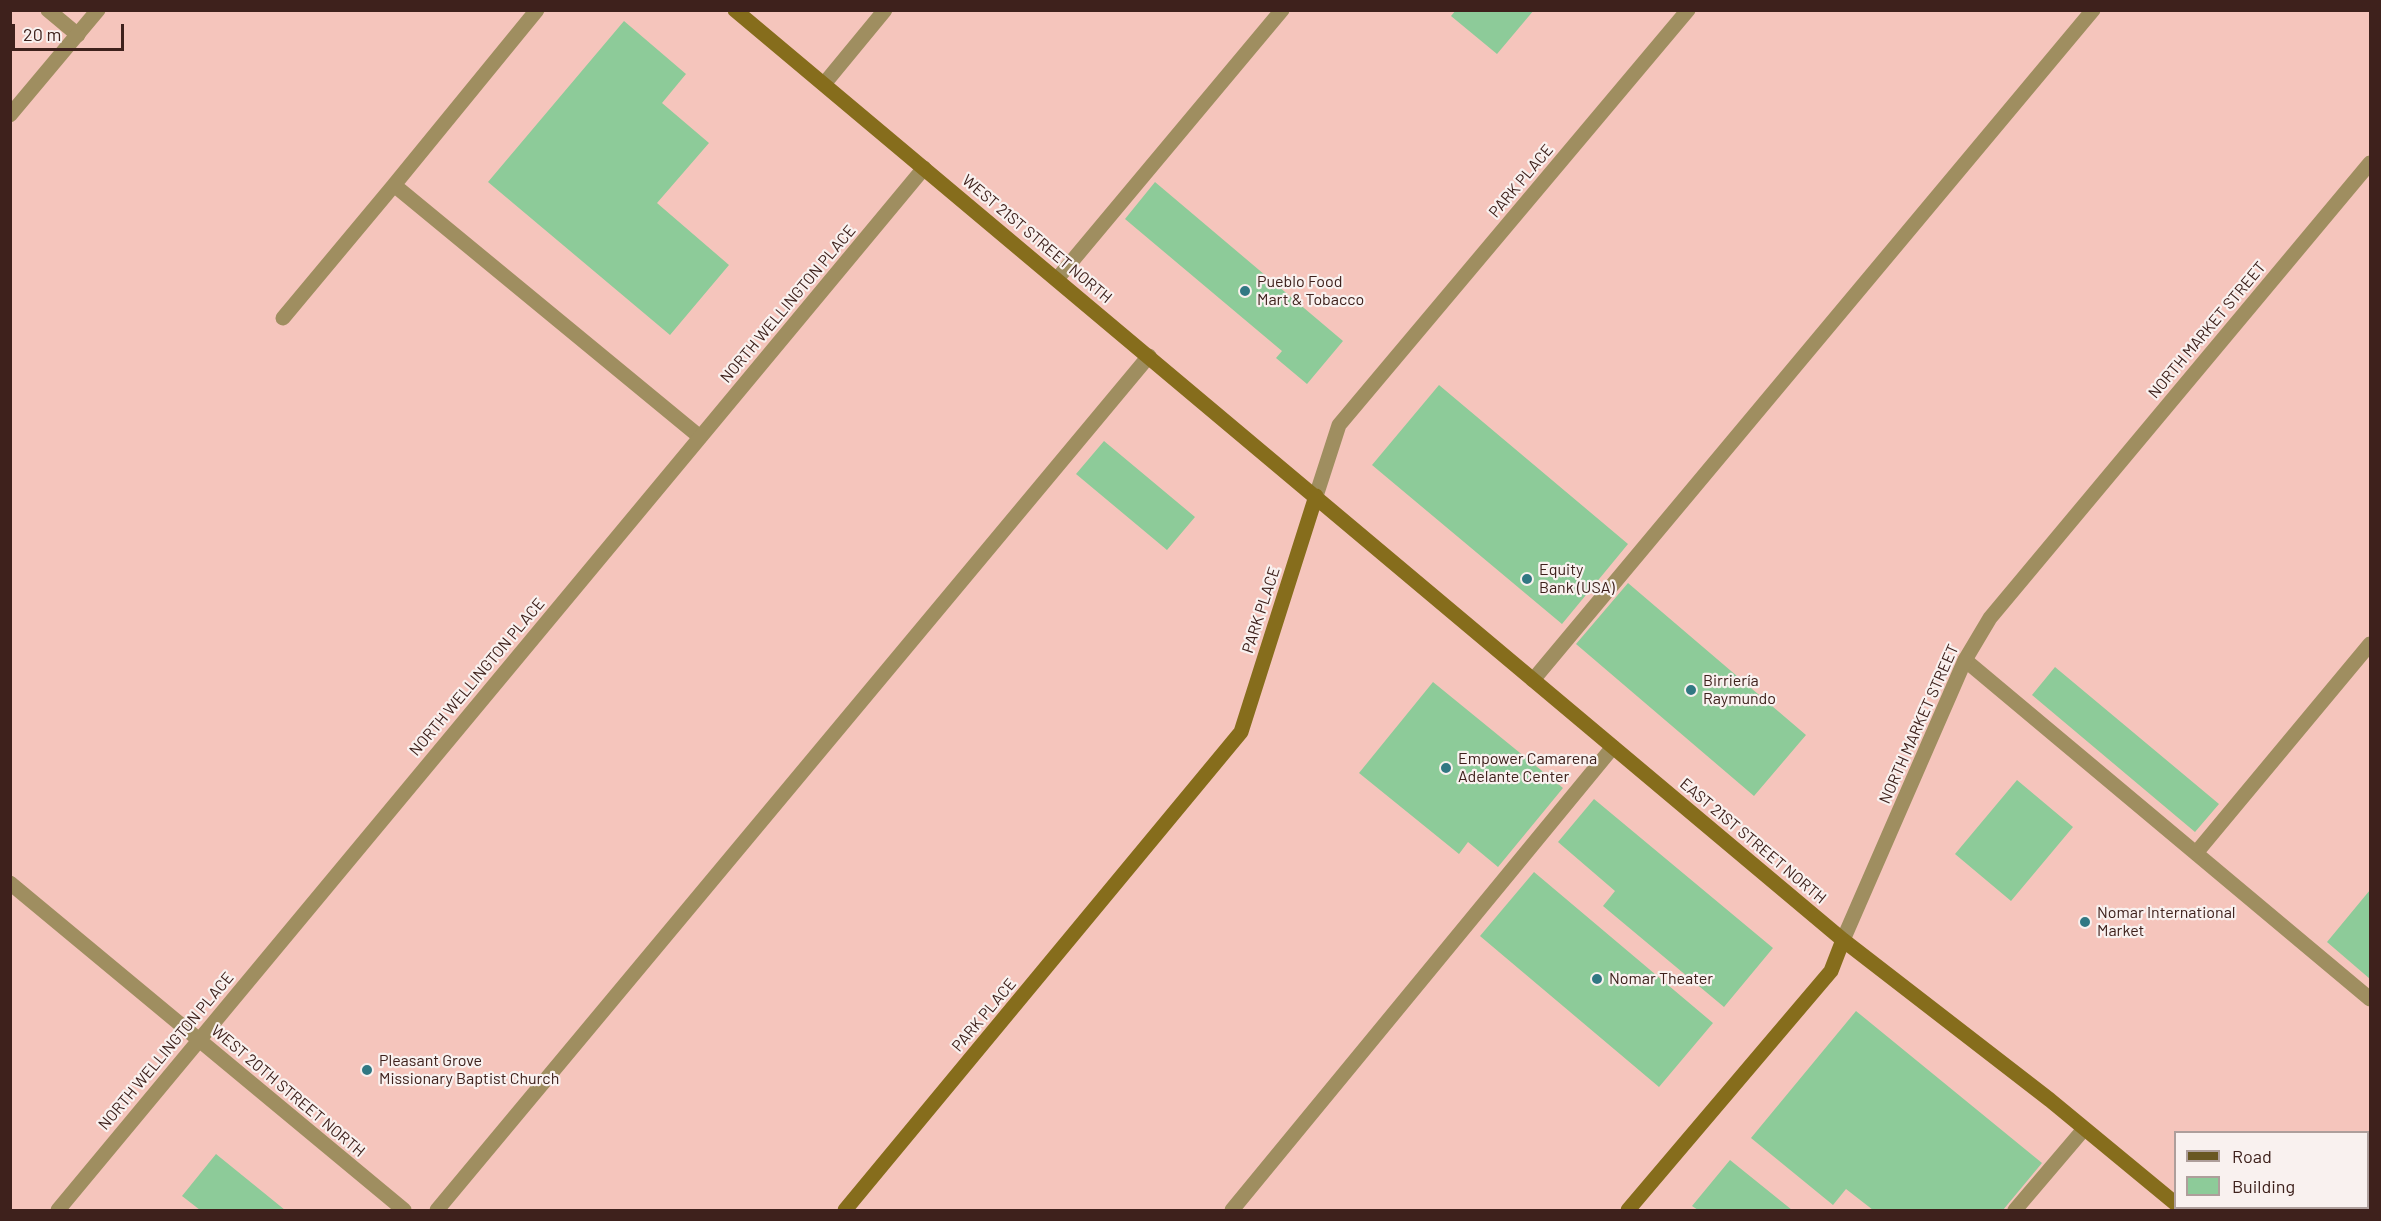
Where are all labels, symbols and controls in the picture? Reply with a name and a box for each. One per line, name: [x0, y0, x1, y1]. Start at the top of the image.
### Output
scale bar: [15, 12, 128, 50]
text: 20 m: [23, 23, 61, 45]
street label: PARK PLACE: [1485, 140, 1557, 222]
street label: WEST 21ST STREET NORTH: [958, 171, 1116, 307]
street label: NORTH WELLINGTON PLACE: [716, 221, 860, 387]
street label: NORTH MARKET STREET: [2144, 258, 2270, 402]
place label: Pueblo Food Mart & Tobacco: [1257, 272, 1364, 310]
marker: Pueblo Food Mart & Tobacco: [1238, 284, 1252, 298]
place label: Equity Bank (USA): [1539, 560, 1615, 598]
street label: PARK PLACE: [1238, 564, 1284, 656]
marker: Equity Bank (USA): [1520, 572, 1534, 586]
street label: NORTH WELLINGTON PLACE: [405, 594, 549, 760]
street label: NORTH MARKET STREET: [1875, 641, 1963, 807]
place label: Birriería Raymundo: [1703, 671, 1776, 709]
marker: Birriería Raymundo: [1684, 683, 1698, 697]
place label: Empower Camarena Adelante Center: [1458, 749, 1597, 787]
marker: Empower Camarena Adelante Center: [1439, 761, 1453, 775]
street label: EAST 21ST STREET NORTH: [1676, 774, 1830, 908]
place label: Nomar International Market: [2097, 903, 2236, 941]
marker: Nomar International Market: [2078, 915, 2092, 929]
street label: NORTH WELLINGTON PLACE: [94, 968, 238, 1134]
place label: Nomar Theater: [1609, 969, 1713, 989]
marker: Nomar Theater: [1590, 972, 1604, 986]
street label: PARK PLACE: [948, 974, 1020, 1056]
street label: WEST 20TH STREET NORTH: [207, 1021, 369, 1161]
place label: Pleasant Grove Missionary Baptist Church: [379, 1051, 559, 1089]
marker: Pleasant Grove Missionary Baptist Church: [360, 1063, 374, 1077]
legend: [2174, 1131, 2369, 1209]
text: Road: [2232, 1145, 2272, 1167]
text: Building: [2232, 1175, 2295, 1197]

